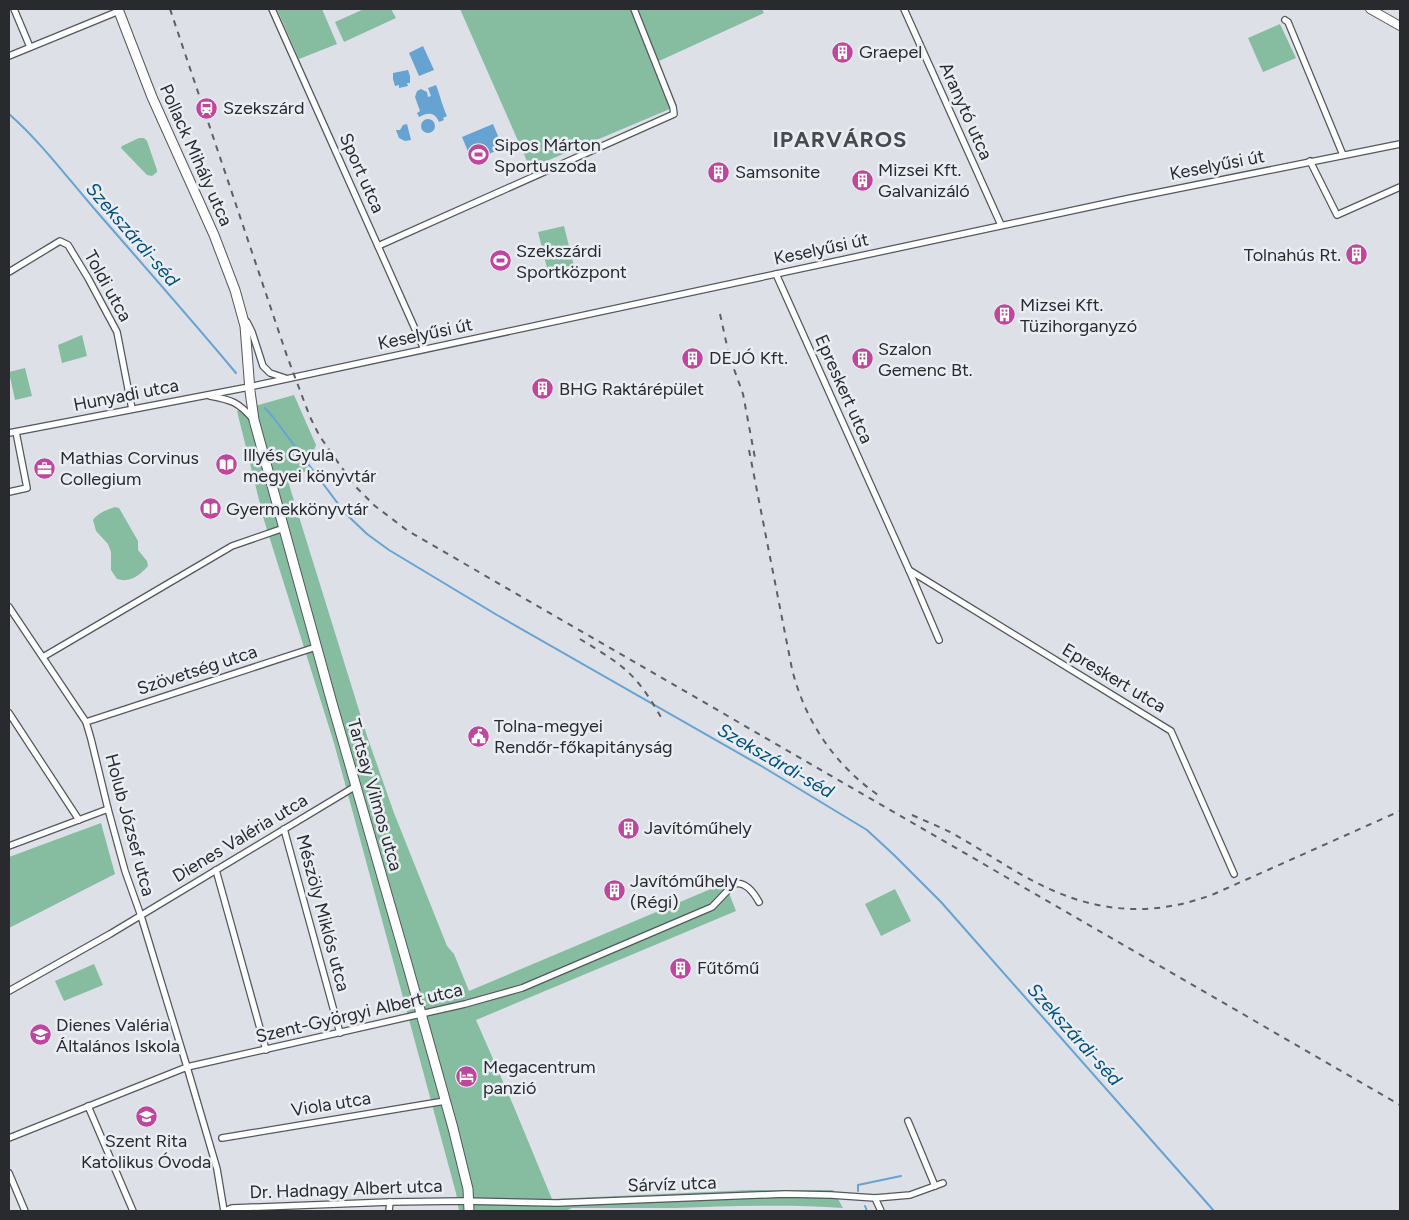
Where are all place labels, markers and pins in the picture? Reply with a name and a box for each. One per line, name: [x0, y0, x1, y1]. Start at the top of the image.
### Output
building icon: Graepel: [831, 40, 855, 64]
place label: Graepel: [859, 41, 922, 63]
station icon: Szekszárd: [195, 96, 219, 120]
place label: Szekszárd: [223, 97, 304, 119]
place label: Sipos Márton Sportuszoda: [494, 134, 601, 177]
sports icon: Sipos Márton Sportuszoda: [466, 143, 490, 167]
place label: Mizsei Kft. Galvanizáló: [878, 159, 970, 202]
building icon: Samsonite: [707, 160, 731, 184]
place label: Samsonite: [735, 161, 820, 183]
building icon: Mizsei Kft. Galvanizáló: [850, 168, 874, 192]
place label: Szekszárdi Sportközpont: [516, 240, 627, 283]
building icon: Tolnahús Rt.: [1345, 243, 1369, 267]
place label: Tolnahús Rt.: [1244, 244, 1341, 266]
sports icon: Szekszárdi Sportközpont: [488, 249, 512, 273]
place label: Mizsei Kft. Tüzihorganyzó: [1020, 294, 1137, 337]
building icon: Mizsei Kft. Tüzihorganyzó: [992, 303, 1016, 327]
place label: Szalon Gemenc Bt.: [878, 338, 972, 381]
building icon: DEJÓ Kft.: [681, 346, 705, 370]
place label: DEJÓ Kft.: [709, 347, 788, 369]
building icon: Szalon Gemenc Bt.: [850, 347, 874, 371]
building icon: BHG Raktárépület: [531, 377, 555, 401]
place label: BHG Raktárépület: [559, 378, 704, 400]
place label: Illyés Gyula megyei könyvtár: [243, 444, 376, 487]
place label: Mathias Corvinus Collegium: [60, 447, 199, 490]
library icon: Illyés Gyula megyei könyvtár: [215, 453, 239, 477]
office icon: Mathias Corvinus Collegium: [32, 456, 56, 480]
library icon: Gyermekkönyvtár: [198, 497, 222, 521]
place label: Gyermekkönyvtár: [226, 498, 368, 520]
place label: Tolna-megyei Rendőr-főkapitányság: [494, 715, 673, 758]
public building icon: Tolna-megyei Rendőr-főkapitányság: [466, 724, 490, 748]
building icon: Javítóműhely: [616, 816, 640, 840]
place label: Javítóműhely: [644, 817, 752, 839]
place label: Javítóműhely (Régi): [630, 870, 738, 913]
building icon: Javítóműhely (Régi): [602, 879, 626, 903]
building icon: Fűtőmű: [669, 956, 693, 980]
place label: Fűtőmű: [697, 957, 759, 979]
place label: Dienes Valéria Általános Iskola: [56, 1014, 180, 1057]
school or university icon: Dienes Valéria Általános Iskola: [28, 1023, 52, 1047]
place label: Megacentrum panzió: [483, 1056, 596, 1099]
hotel icon: Megacentrum panzió: [455, 1065, 479, 1089]
school or university icon: Szent Rita Katolikus Óvoda: [134, 1104, 158, 1128]
place label: Szent Rita Katolikus Óvoda: [81, 1130, 211, 1173]

